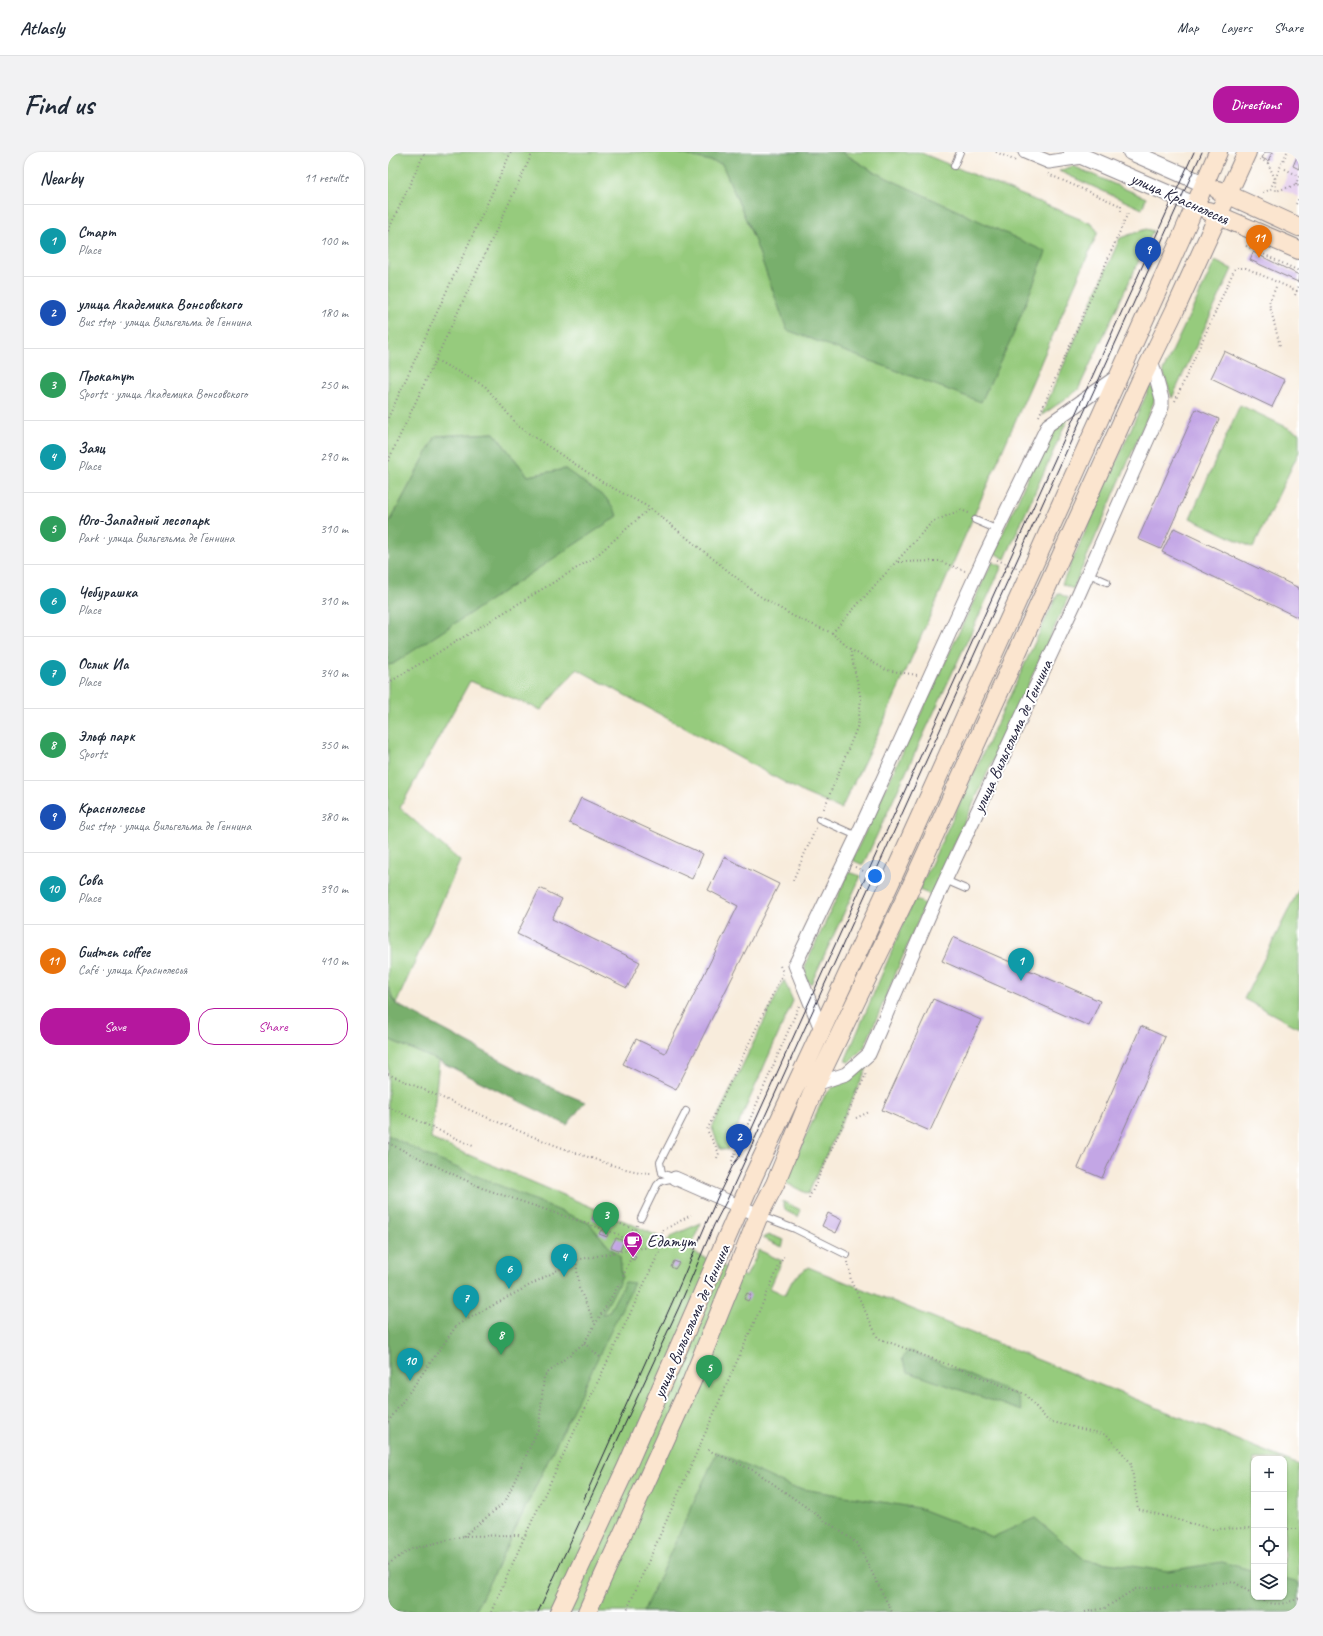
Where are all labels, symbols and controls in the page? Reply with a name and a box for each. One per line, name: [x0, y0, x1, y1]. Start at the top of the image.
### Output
text: Atlasly: [20, 16, 64, 40]
text: Map: [1177, 19, 1199, 36]
text: Layers: [1221, 19, 1252, 36]
text: Share: [1274, 19, 1303, 36]
button: Directions: [1213, 86, 1299, 123]
text: Find us: [24, 87, 94, 122]
street label: улица Краснолесья: [1126, 167, 1233, 230]
text: Nearby: [40, 168, 83, 189]
text: 11 results: [304, 170, 348, 186]
text: Старт: [78, 223, 116, 242]
pin: 11: [1246, 225, 1272, 258]
text: 1: [50, 233, 56, 249]
text: 100 m: [320, 233, 348, 249]
pin: 9: [1135, 237, 1161, 270]
text: Place: [78, 242, 101, 258]
text: улица Академика Вонсовского: [78, 295, 242, 314]
text: 2: [50, 305, 56, 321]
text: 180 m: [320, 305, 348, 321]
text: Bus stop · улица Вильгельма де Геннина: [78, 314, 251, 330]
text: Прокатут: [78, 367, 133, 386]
text: 3: [50, 377, 56, 393]
text: 250 m: [320, 377, 348, 393]
text: Sports · улица Академика Вонсовского: [78, 386, 247, 402]
text: Заяц: [78, 439, 105, 458]
text: 4: [50, 449, 56, 465]
text: 290 m: [320, 449, 348, 465]
text: Place: [78, 458, 101, 474]
text: Юго-Западный лесопарк: [78, 511, 209, 530]
text: 5: [50, 521, 56, 537]
text: 310 m: [320, 521, 348, 537]
text: Park · улица Вильгельма де Геннина: [78, 530, 234, 546]
text: Чебурашка: [78, 583, 137, 602]
text: 6: [50, 593, 56, 609]
text: 310 m: [320, 593, 348, 609]
text: Place: [78, 602, 101, 618]
text: Ослик Иа: [78, 655, 129, 674]
street label: улица Вильгельма де Геннина: [967, 655, 1058, 817]
text: 7: [50, 665, 56, 681]
text: 340 m: [320, 665, 348, 681]
text: Place: [78, 674, 101, 690]
text: Эльф парк: [78, 727, 135, 746]
text: 8: [50, 737, 56, 753]
text: 350 m: [320, 737, 348, 753]
text: Sports: [78, 746, 107, 762]
text: Краснолесье: [78, 799, 144, 818]
text: 9: [50, 809, 56, 825]
text: 380 m: [320, 809, 348, 825]
text: Bus stop · улица Вильгельма де Геннина: [78, 818, 251, 834]
your location: [865, 866, 885, 886]
text: Сова: [78, 871, 103, 890]
text: 10: [47, 881, 59, 897]
text: 390 m: [320, 881, 348, 897]
text: Place: [78, 890, 101, 906]
text: Gudmen coffee: [78, 943, 150, 962]
pin: 1: [1008, 948, 1034, 981]
text: 11: [47, 953, 59, 969]
text: 410 m: [320, 953, 348, 969]
text: Café · улица Краснолесья: [78, 962, 187, 978]
button: Save: [40, 1008, 190, 1045]
button: Share: [198, 1008, 348, 1045]
pin: 2: [726, 1124, 752, 1157]
pin: 3: [593, 1202, 619, 1235]
cafe icon: Едатут: [622, 1230, 644, 1258]
place label: Едатут: [647, 1231, 696, 1252]
street label: улица Вильгельма де Геннина: [648, 1240, 735, 1402]
pin: 4: [551, 1244, 577, 1277]
pin: 6: [496, 1256, 522, 1289]
pin: 7: [453, 1285, 479, 1318]
pin: 8: [488, 1322, 514, 1355]
pin: 10: [397, 1348, 423, 1381]
pin: 5: [696, 1355, 722, 1388]
map controls: [1251, 1456, 1287, 1600]
button: +: [1251, 1456, 1287, 1492]
button: −: [1251, 1492, 1287, 1528]
button: locate: [1251, 1528, 1287, 1564]
button: layers: [1251, 1564, 1287, 1600]

